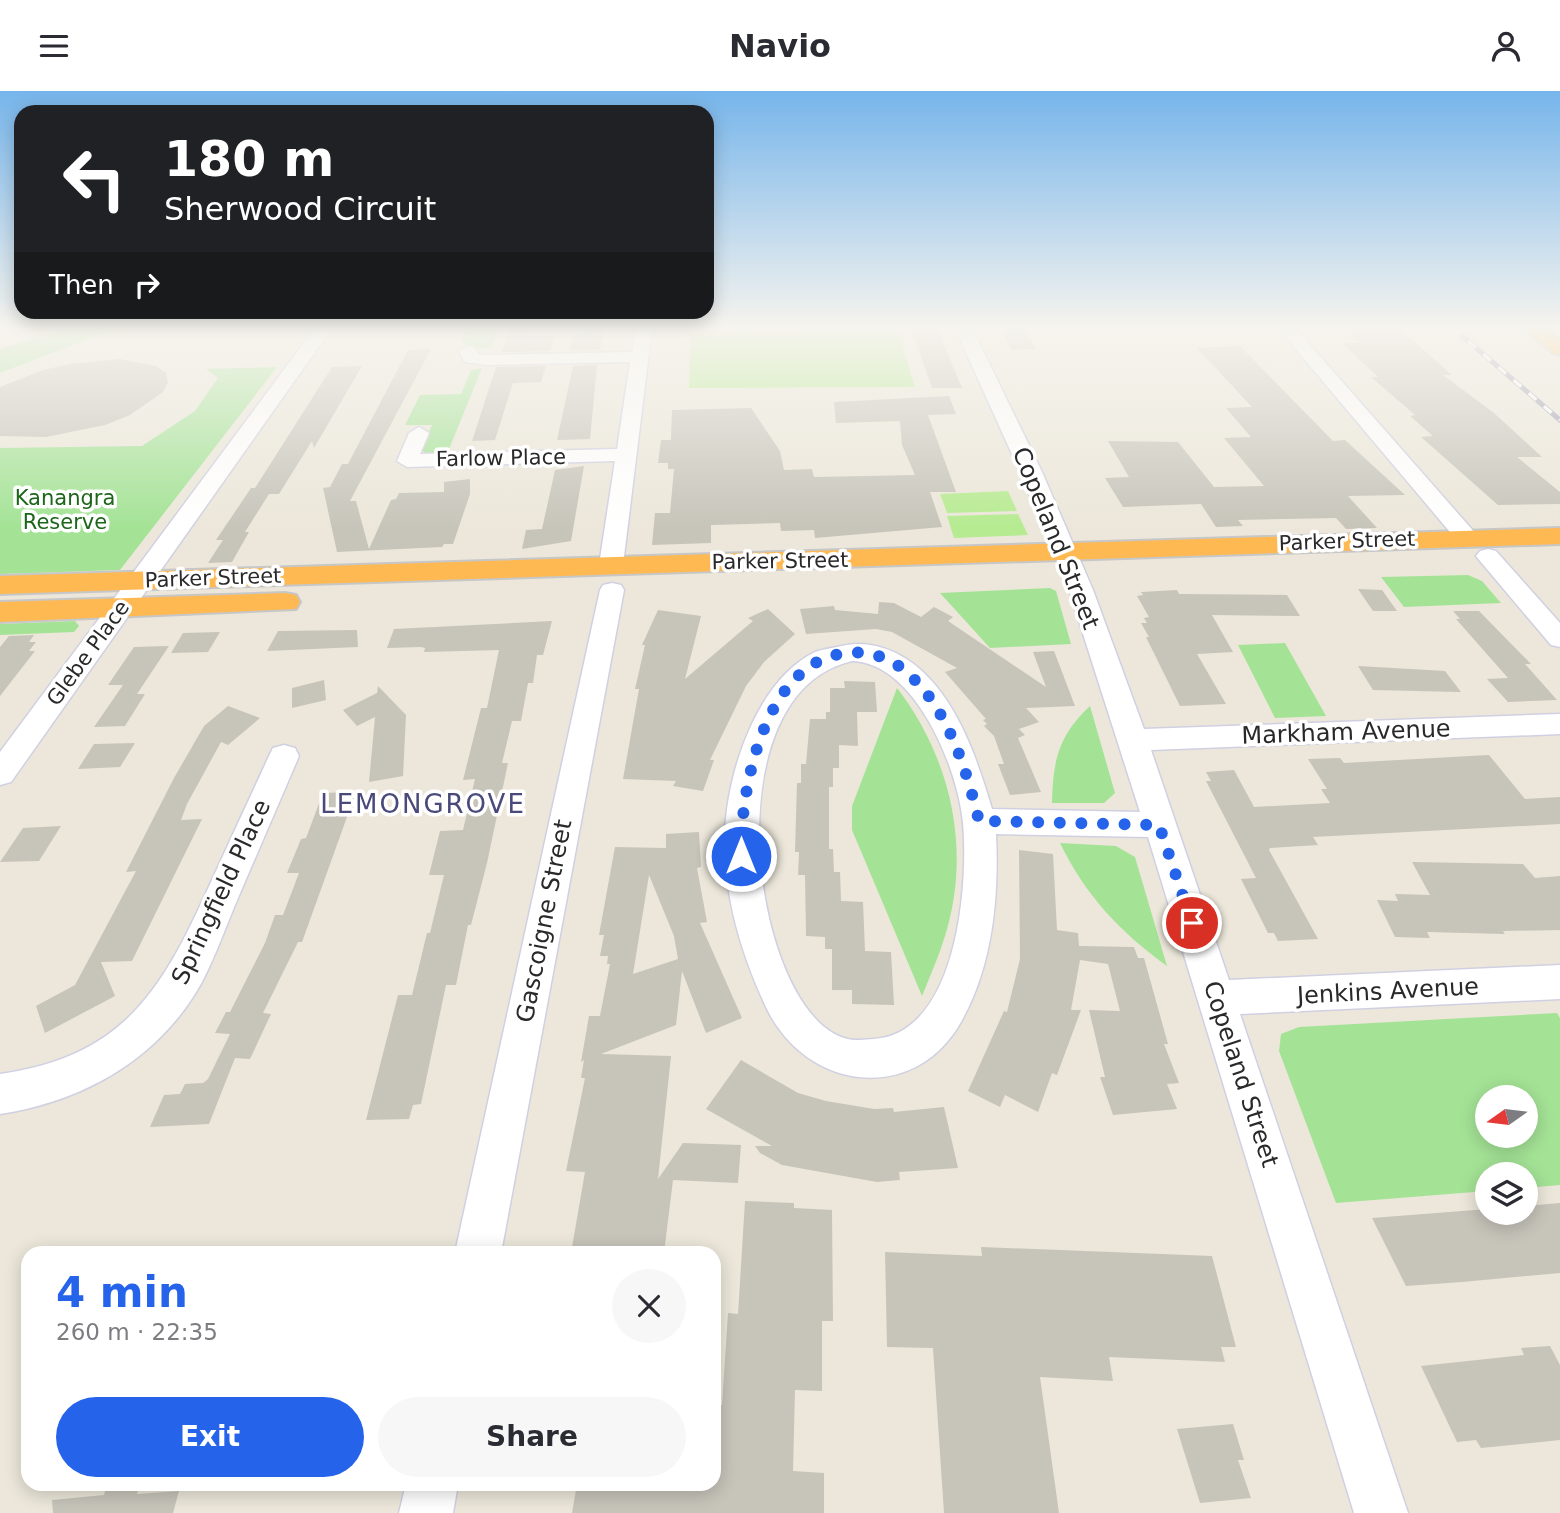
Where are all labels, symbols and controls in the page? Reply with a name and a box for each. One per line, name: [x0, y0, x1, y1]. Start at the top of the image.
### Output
icon: menu: [35, 27, 73, 65]
text: Navio: [729, 27, 831, 65]
icon: person: [1487, 27, 1525, 65]
text: 180 m: [164, 131, 334, 188]
icon: left: [49, 133, 140, 224]
text: Sherwood Circuit: [164, 190, 436, 228]
icon: right: [128, 266, 166, 304]
text: Then: [49, 270, 114, 300]
street label: Copeland Street: [1007, 443, 1105, 633]
street label: Farlow Place: [436, 445, 566, 471]
park label: Kanangra Reserve: [15, 486, 115, 534]
street label: Parker Street: [1278, 527, 1416, 555]
street label: Parker Street: [711, 548, 849, 574]
street label: Parker Street: [144, 564, 282, 592]
street label: Glebe Place: [42, 596, 134, 710]
street label: Markham Avenue: [1241, 714, 1451, 750]
district label: LEMONGROVE: [320, 789, 526, 819]
street label: Springfield Place: [166, 795, 276, 989]
street label: Gascoigne Street: [511, 817, 577, 1025]
position arrow: [704, 819, 778, 893]
pin: [1162, 893, 1222, 953]
icon: arrive: [1173, 904, 1211, 942]
street label: Jenkins Avenue: [1294, 972, 1480, 1010]
street label: Copeland Street: [1198, 978, 1284, 1170]
north arrow: [1475, 1085, 1538, 1148]
map controls: [1475, 1085, 1538, 1225]
button: layers: [1475, 1162, 1538, 1225]
text: 4 min: [56, 1268, 188, 1317]
button: close: [612, 1269, 686, 1343]
text: 260 m · 22:35: [56, 1319, 218, 1345]
button: Exit: [56, 1397, 364, 1477]
button: Share: [378, 1397, 686, 1477]

